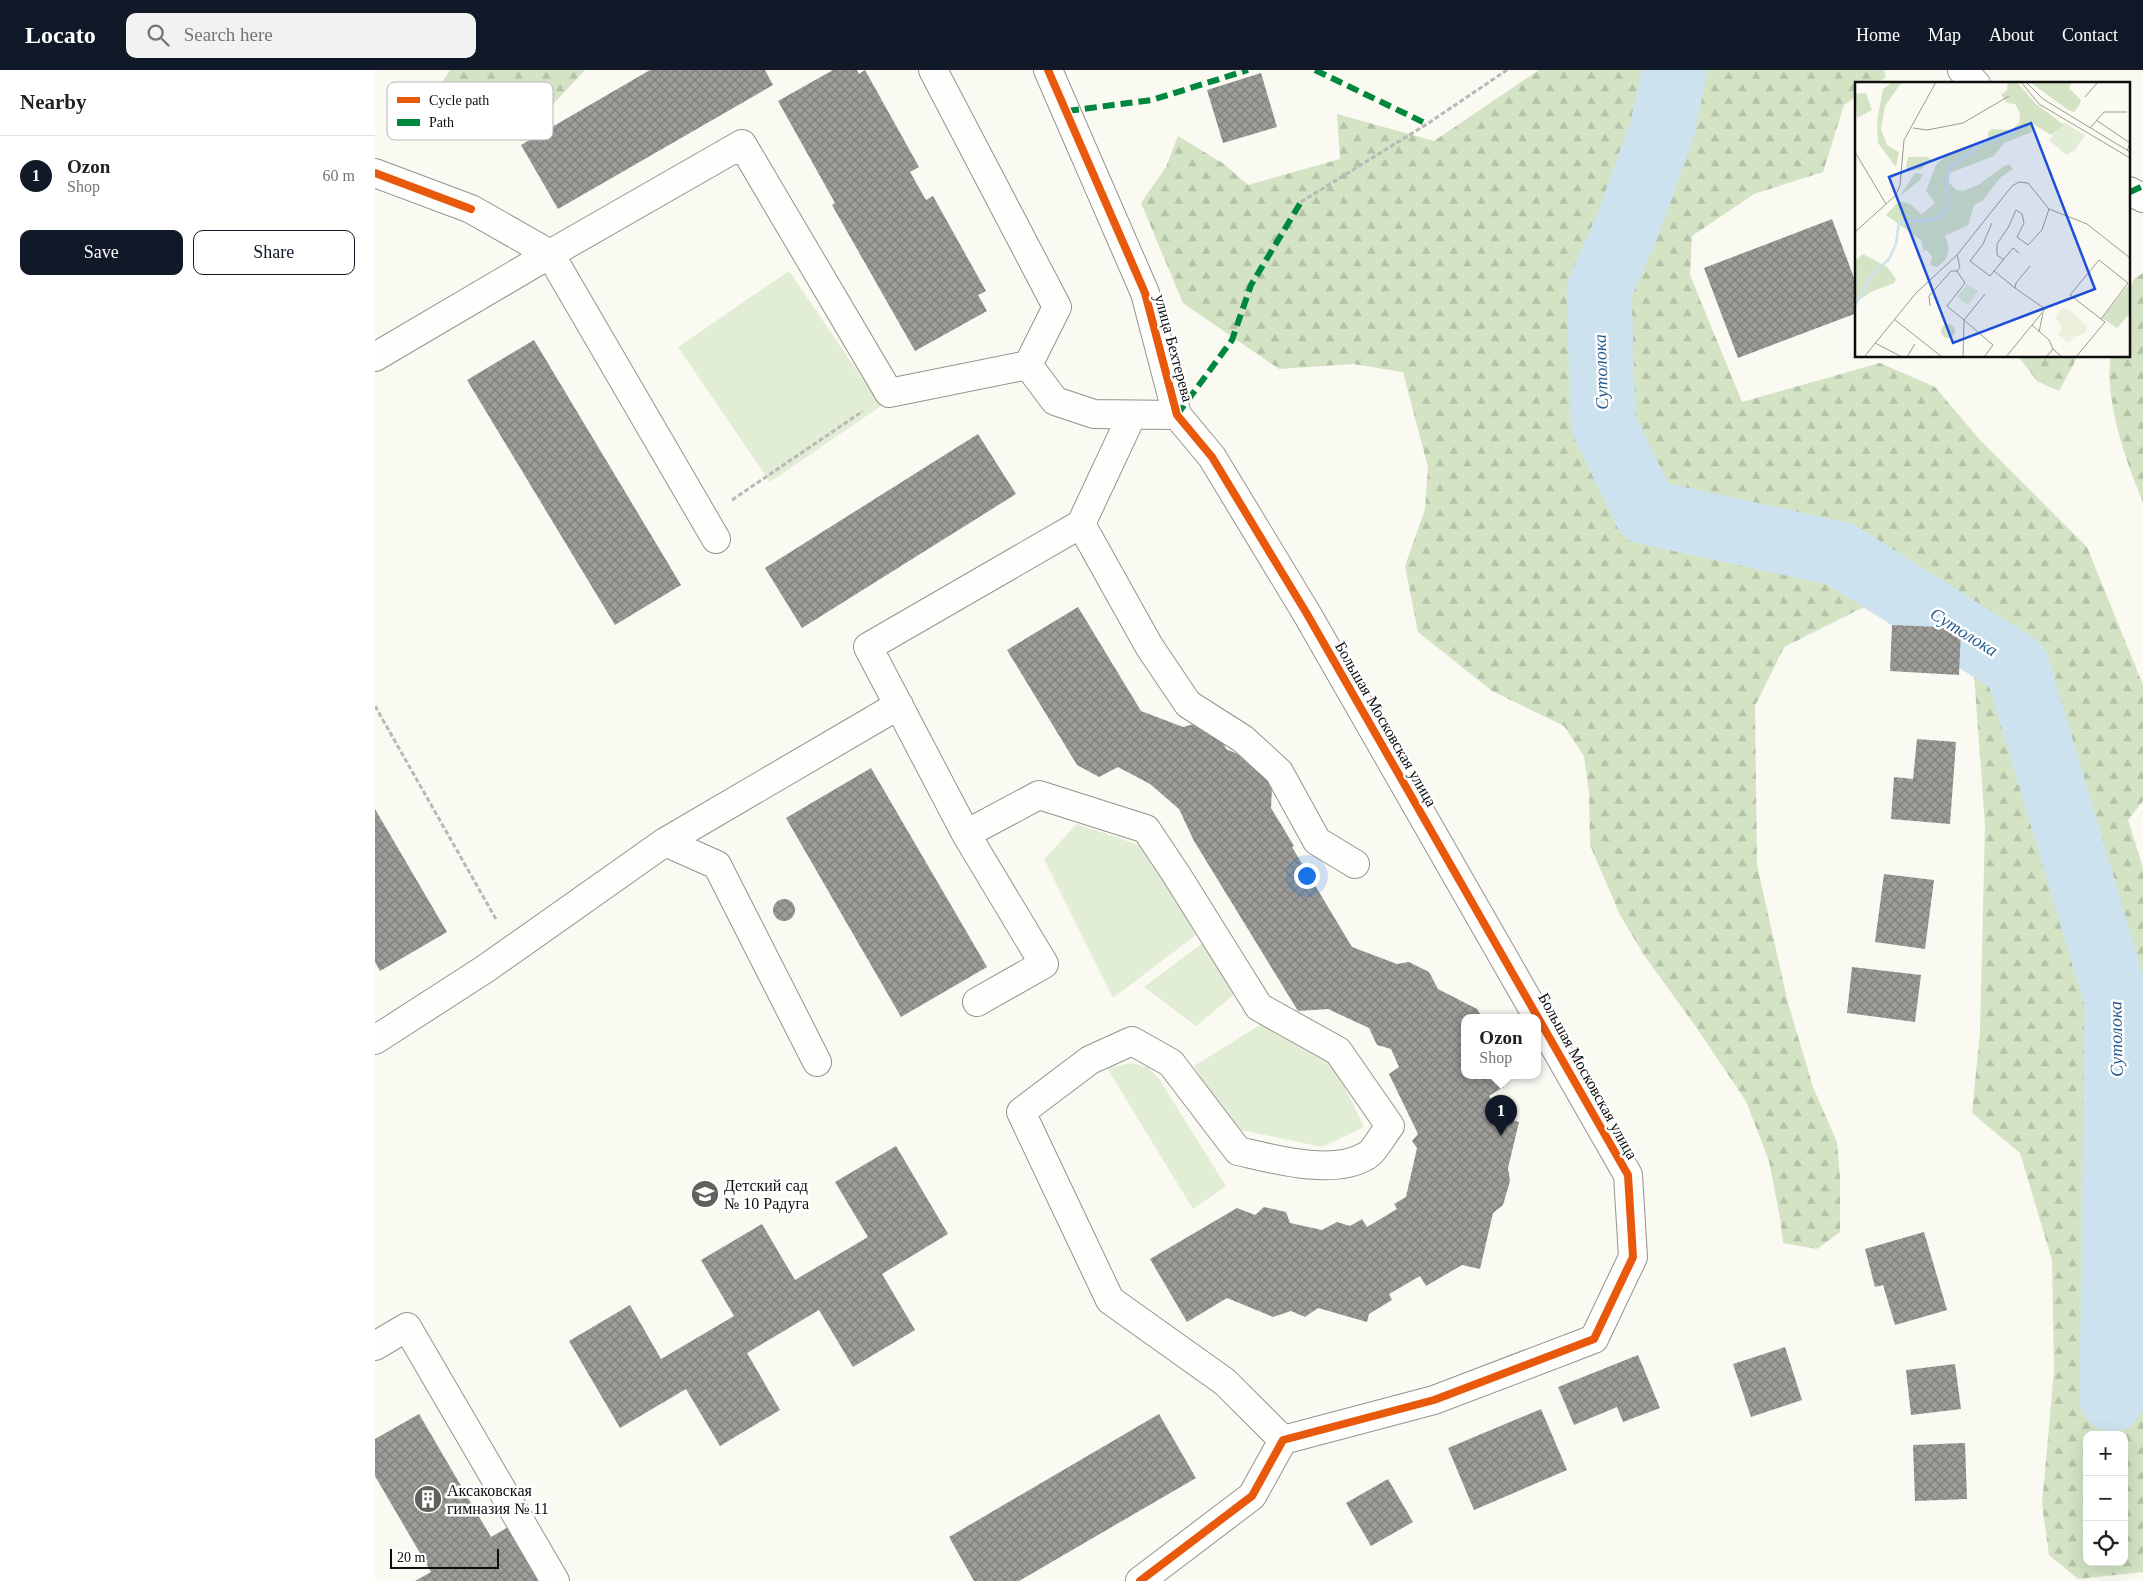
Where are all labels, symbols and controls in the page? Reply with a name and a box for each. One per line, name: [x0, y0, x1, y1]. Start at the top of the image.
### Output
search box: [126, 13, 476, 58]
icon: search: [144, 21, 172, 49]
text: Locato: [25, 22, 96, 48]
text: Search here: [184, 24, 273, 45]
text: Home: [1856, 25, 1900, 45]
text: Map: [1928, 25, 1961, 45]
text: About: [1989, 25, 2034, 45]
text: Contact: [2062, 25, 2118, 45]
legend: [387, 82, 553, 140]
inset map: [1855, 82, 2131, 358]
text: Nearby: [20, 90, 87, 114]
text: Cycle path: [429, 93, 489, 108]
text: Path: [429, 115, 454, 130]
text: Ozon: [67, 156, 110, 177]
text: 1: [32, 167, 40, 184]
text: 60 m: [323, 167, 355, 184]
text: Shop: [67, 178, 100, 195]
button: Save: [20, 230, 183, 275]
button: Share: [193, 230, 355, 275]
street label: улица Бехтерева: [1150, 292, 1197, 404]
water label: Сутолока: [1590, 334, 1612, 410]
water label: Сутолока: [1927, 603, 2001, 661]
street label: Большая Московская улица: [1331, 639, 1440, 810]
your location: [1294, 863, 1320, 889]
street label: Большая Московская улица: [1534, 990, 1641, 1163]
water label: Сутолока: [2105, 1001, 2127, 1077]
popup: [1461, 1014, 1541, 1079]
text: Ozon: [1479, 1027, 1523, 1048]
text: Shop: [1479, 1049, 1512, 1066]
pin: 1: [1485, 1095, 1517, 1136]
place label: Детский сад № 10 Радуга: [724, 1177, 809, 1213]
school or university icon: Детский сад № 10 Радуга: [690, 1179, 720, 1209]
map controls: [2083, 1431, 2128, 1566]
button: +: [2083, 1431, 2128, 1476]
button: −: [2083, 1476, 2128, 1521]
place label: Аксаковская гимназия № 11: [447, 1482, 549, 1517]
building icon: Аксаковская гимназия № 11: [413, 1484, 443, 1514]
button: locate: [2083, 1521, 2128, 1566]
scale bar: [390, 1546, 499, 1569]
text: 20 m: [397, 1550, 425, 1565]

